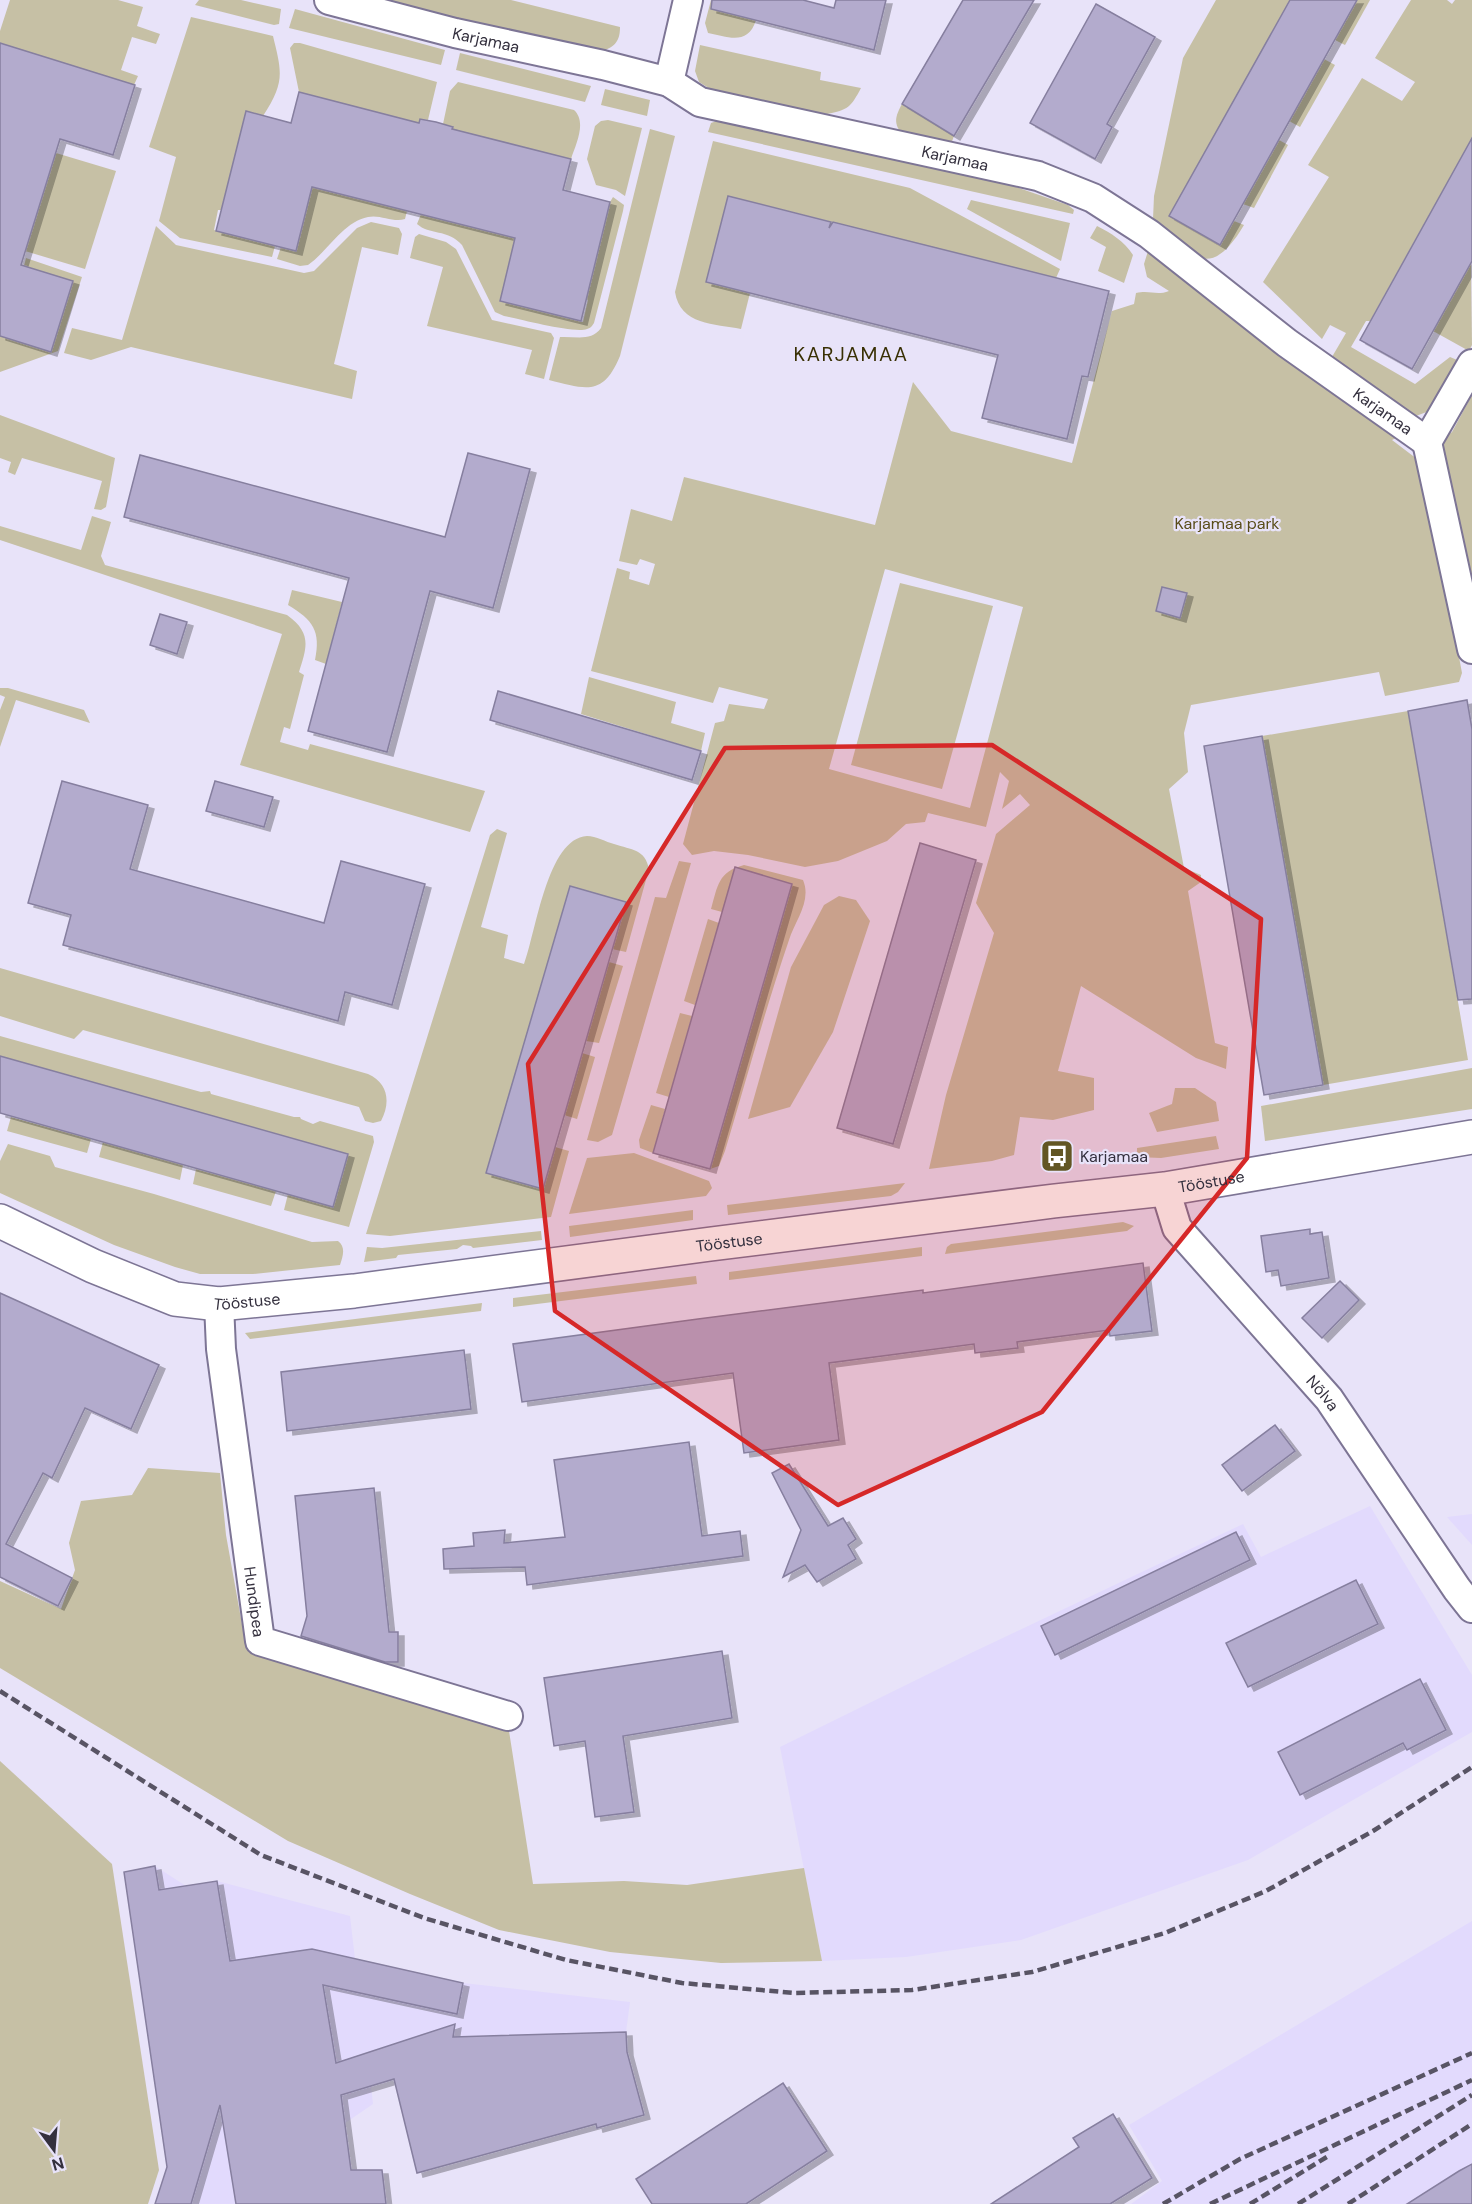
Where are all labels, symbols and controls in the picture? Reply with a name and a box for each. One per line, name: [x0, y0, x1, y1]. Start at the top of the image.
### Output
street label: Karjamaa: [450, 23, 521, 58]
street label: Karjamaa: [920, 141, 991, 176]
district label: KARJAMAA: [794, 341, 908, 367]
street label: Karjamaa: [1349, 383, 1417, 440]
park label: Karjamaa park: [1175, 513, 1279, 534]
bus stop icon: Karjamaa: [1039, 1138, 1075, 1174]
place label: Karjamaa: [1080, 1146, 1148, 1167]
street label: Tööstuse: [1177, 1166, 1246, 1198]
street label: Tööstuse: [695, 1228, 764, 1257]
street label: Tööstuse: [212, 1288, 281, 1315]
street label: Nõlva: [1301, 1371, 1344, 1415]
street label: Hundipea: [239, 1565, 269, 1638]
north arrow: [24, 2120, 84, 2180]
text: N: [49, 2152, 67, 2176]

